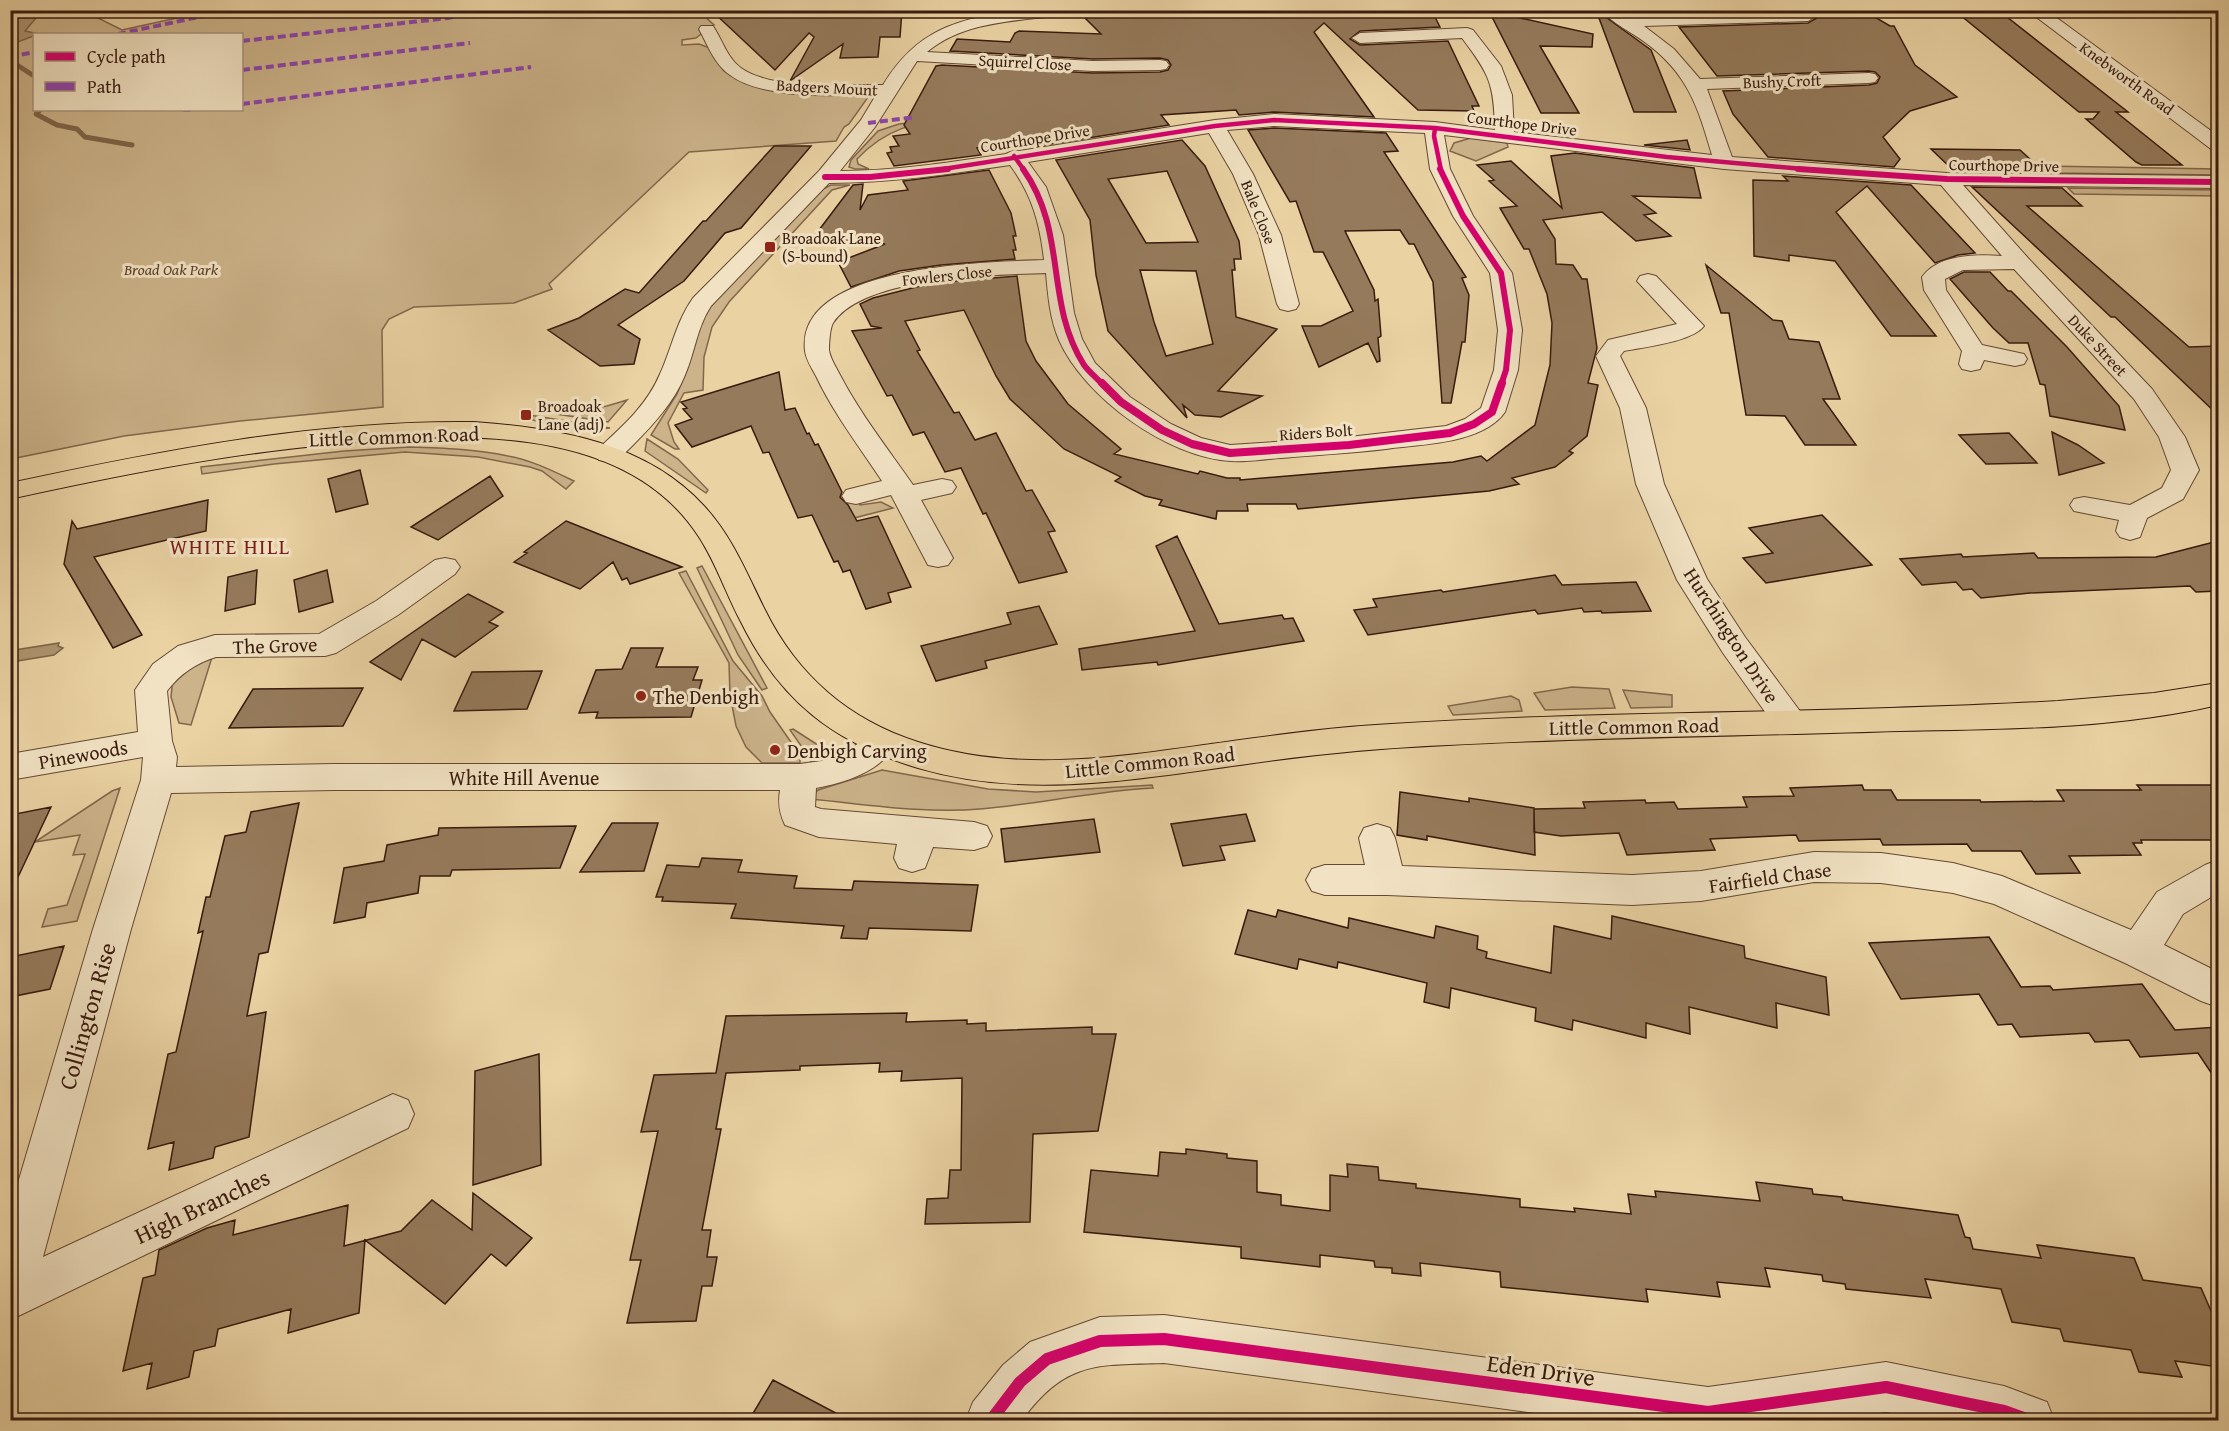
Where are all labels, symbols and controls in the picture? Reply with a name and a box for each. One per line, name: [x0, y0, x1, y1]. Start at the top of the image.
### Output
legend: [33, 33, 243, 111]
street label: Knebworth Road: [2075, 35, 2180, 121]
text: Cycle path: [87, 43, 166, 70]
street label: Squirrel Close: [978, 48, 1072, 76]
street label: Bushy Croft: [1742, 68, 1822, 94]
street label: Badgers Mount: [776, 72, 879, 102]
text: Path: [87, 73, 122, 100]
street label: Courthope Drive: [1466, 104, 1578, 142]
street label: Courthope Drive: [979, 118, 1091, 158]
street label: Courthope Drive: [1949, 152, 2059, 178]
street label: Bale Close: [1235, 176, 1283, 248]
place label: Broadoak Lane (S-bound): [782, 226, 881, 268]
marker: Broadoak Lane (S-bound): [763, 240, 777, 254]
park label: Broad Oak Park: [123, 257, 219, 281]
street label: Fowlers Close: [901, 258, 993, 292]
street label: Duke Street: [2063, 308, 2134, 382]
place label: Broadoak Lane (adj): [538, 394, 604, 436]
marker: Broadoak Lane (adj): [519, 408, 533, 422]
street label: Riders Bolt: [1278, 417, 1354, 447]
street label: Little Common Road: [308, 419, 480, 453]
district label: WHITE HILL: [169, 531, 291, 562]
street label: Hurchington Drive: [1677, 562, 1787, 708]
street label: The Grove: [232, 629, 318, 661]
place label: The Denbigh: [653, 682, 759, 711]
marker: The Denbigh: [634, 689, 648, 703]
street label: Little Common Road: [1549, 710, 1720, 742]
street label: Pinewoods: [36, 732, 130, 776]
place label: Denbigh Carving: [787, 736, 927, 765]
street label: Little Common Road: [1064, 739, 1237, 785]
marker: Denbigh Carving: [768, 743, 782, 757]
street label: White Hill Avenue: [449, 763, 599, 792]
street label: Fairfield Chase: [1707, 854, 1833, 900]
street label: Collington Rise: [49, 938, 125, 1094]
street label: High Branches: [128, 1159, 276, 1253]
street label: Eden Drive: [1485, 1345, 1597, 1395]

